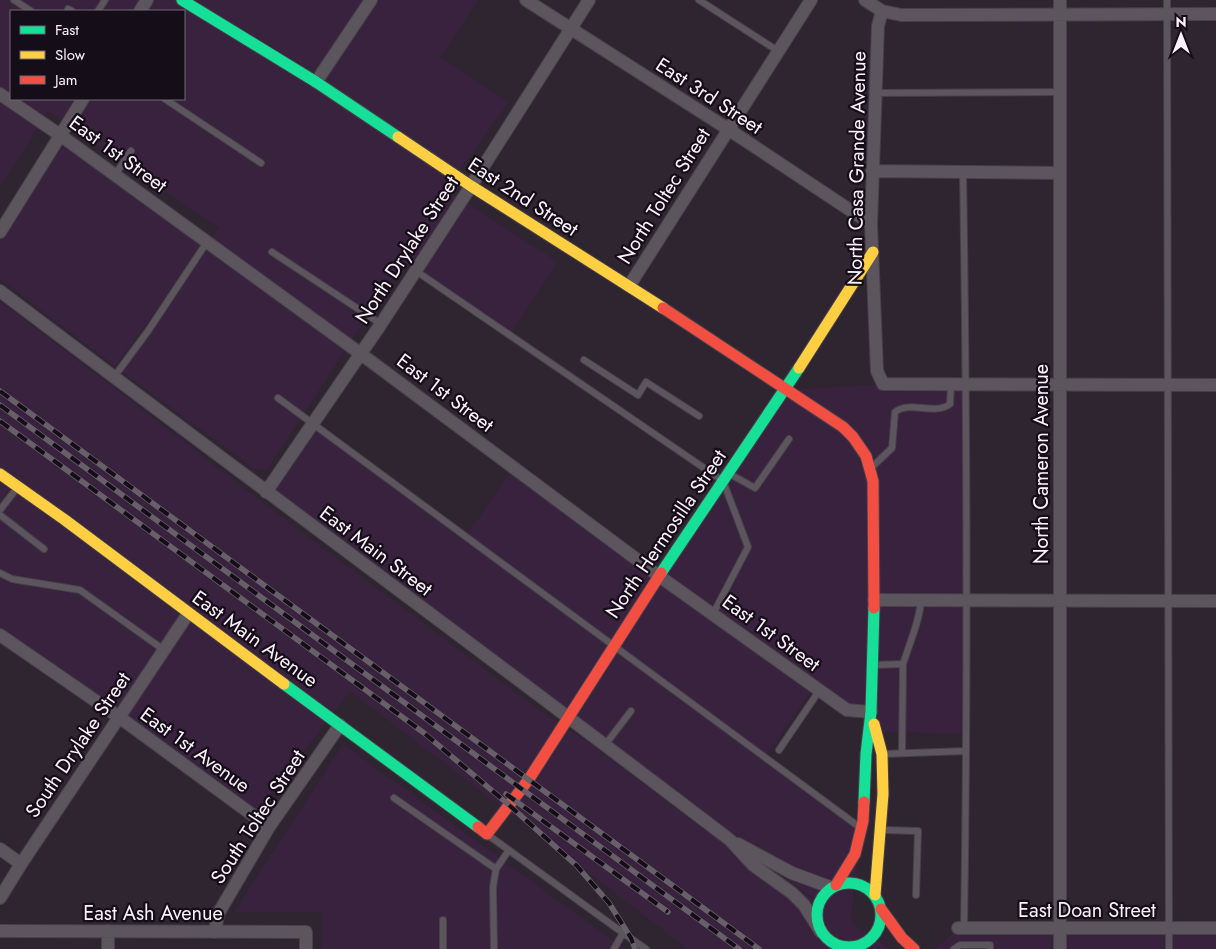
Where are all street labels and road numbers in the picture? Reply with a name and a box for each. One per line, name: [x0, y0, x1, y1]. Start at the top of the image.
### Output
street label: East 3rd Street: [650, 51, 768, 142]
street label: North Casa Grande Avenue: [840, 51, 874, 285]
street label: East 1st Street: [63, 108, 173, 200]
street label: North Toltec Street: [610, 122, 718, 270]
street label: East 2nd Street: [462, 150, 584, 244]
street label: North Drylake Street: [348, 170, 466, 330]
street label: East 1st Street: [390, 347, 500, 439]
street label: North Cameron Avenue: [1027, 364, 1056, 564]
street label: North Hermosilla Street: [599, 444, 734, 624]
street label: East Main Street: [313, 499, 439, 603]
street label: East Main Avenue: [186, 583, 324, 695]
street label: East 1st Street: [716, 587, 826, 679]
street label: South Drylake Street: [18, 666, 138, 824]
street label: East 1st Avenue: [134, 700, 256, 800]
street label: South Toltec Street: [204, 744, 312, 890]
street label: East Doan Street: [1018, 896, 1156, 925]
street label: East Ash Avenue: [83, 899, 223, 928]

